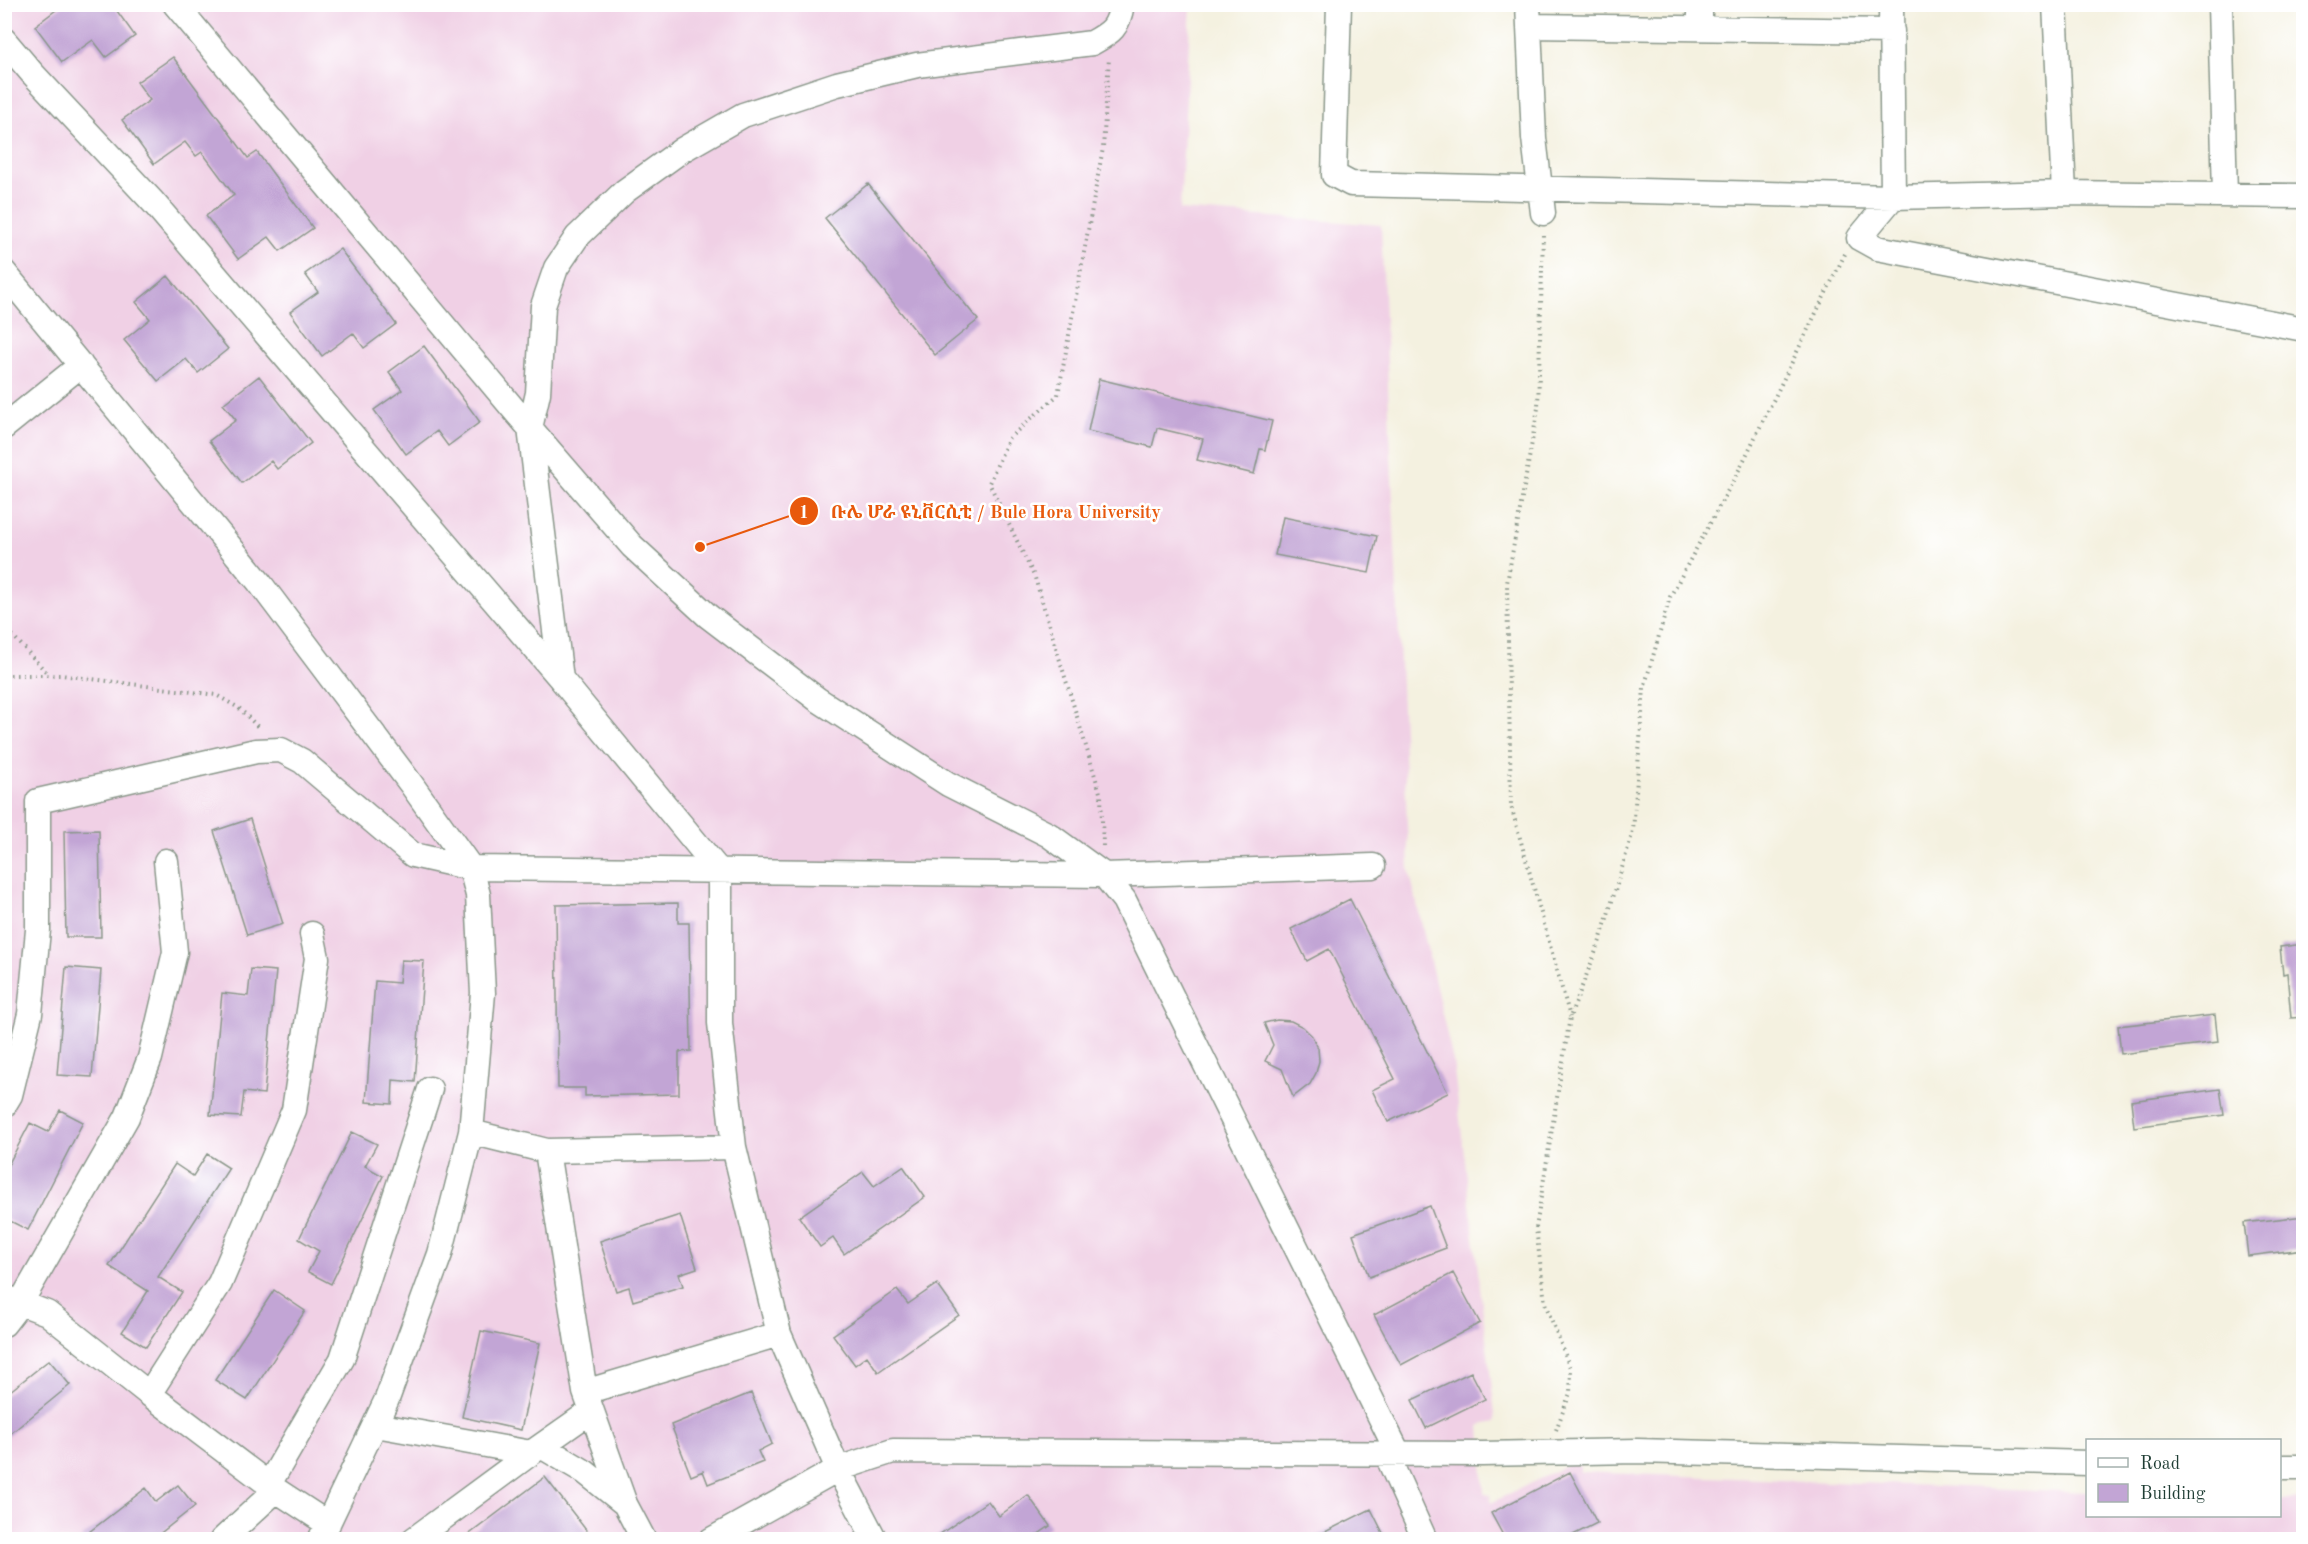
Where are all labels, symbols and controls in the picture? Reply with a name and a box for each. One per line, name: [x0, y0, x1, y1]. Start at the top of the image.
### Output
callout: ቡሌ ሆራ ዩኒቨርሲቲ / Bule Hora University: [789, 493, 1173, 529]
text: ቡሌ ሆራ ዩኒቨርሲቲ / Bule Hora University: [831, 503, 1161, 522]
text: 1: [799, 504, 809, 522]
legend: [2086, 1439, 2281, 1517]
text: Road: [2140, 1455, 2180, 1473]
text: Building: [2140, 1485, 2206, 1503]

